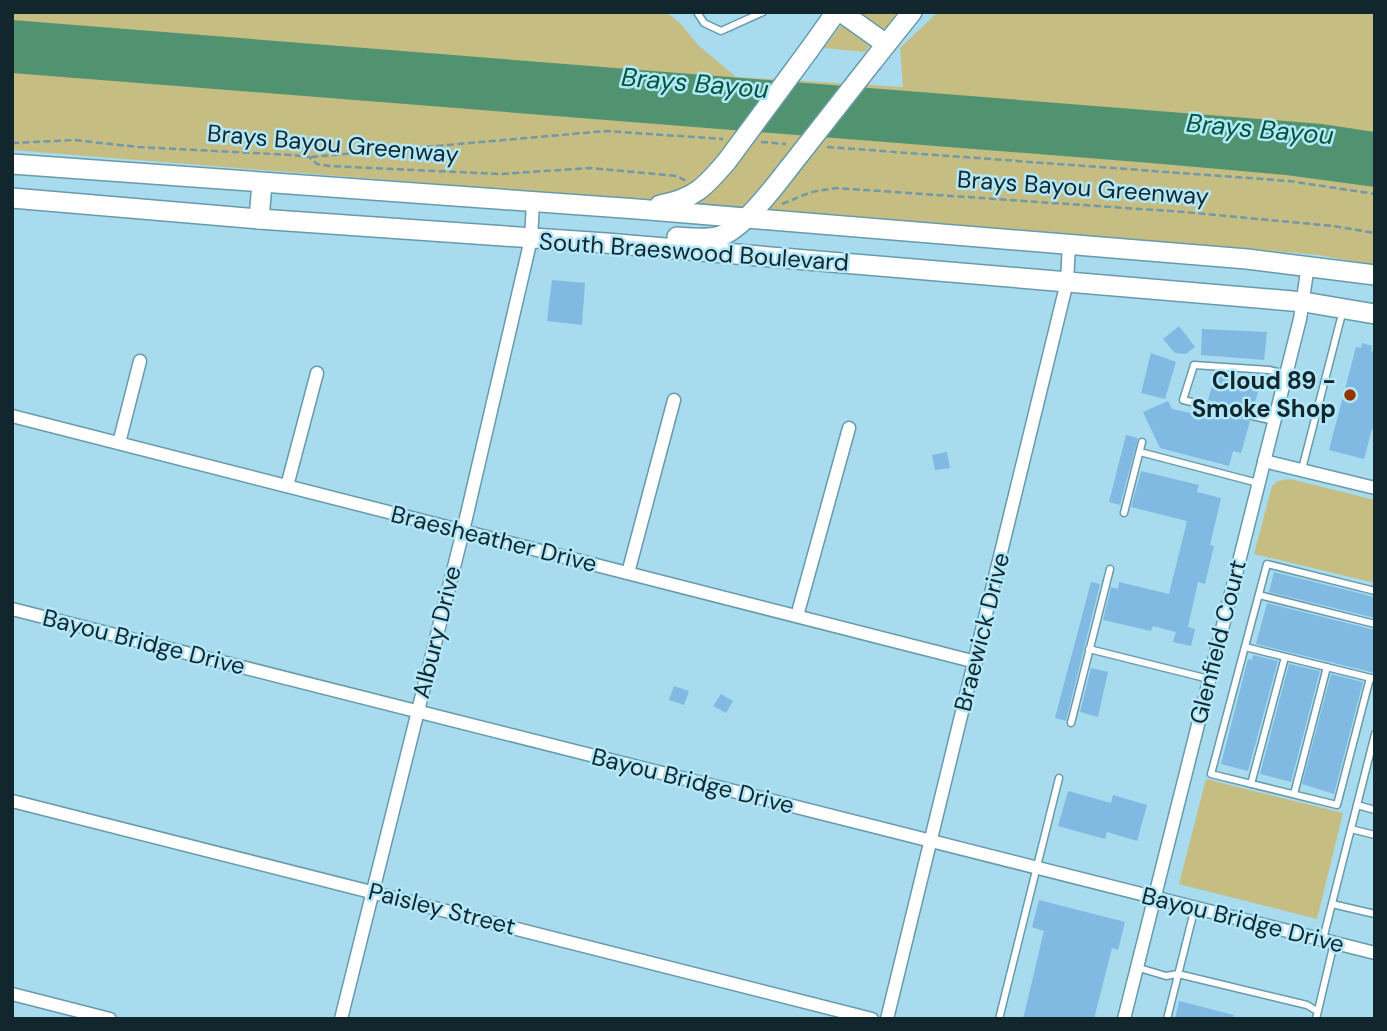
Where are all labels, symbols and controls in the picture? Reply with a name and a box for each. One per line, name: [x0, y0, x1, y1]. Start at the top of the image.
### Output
water label: Brays Bayou: [620, 60, 770, 106]
water label: Brays Bayou: [1185, 106, 1335, 152]
street label: Brays Bayou Greenway: [206, 117, 460, 170]
street label: Brays Bayou Greenway: [956, 163, 1210, 212]
street label: South Braeswood Boulevard: [538, 225, 850, 278]
place label: Cloud 89 - Smoke Shop: [1192, 365, 1336, 424]
marker: Cloud 89 - Smoke Shop: [1342, 387, 1358, 403]
street label: Braesheather Drive: [388, 498, 600, 579]
street label: Braewick Drive: [947, 549, 1016, 715]
street label: Glenfield Court: [1182, 556, 1253, 727]
street label: Albury Drive: [405, 562, 468, 701]
street label: Bayou Bridge Drive: [40, 601, 249, 682]
street label: Bayou Bridge Drive: [589, 740, 798, 821]
street label: Paisley Street: [365, 875, 519, 942]
street label: Bayou Bridge Drive: [1139, 879, 1348, 960]

